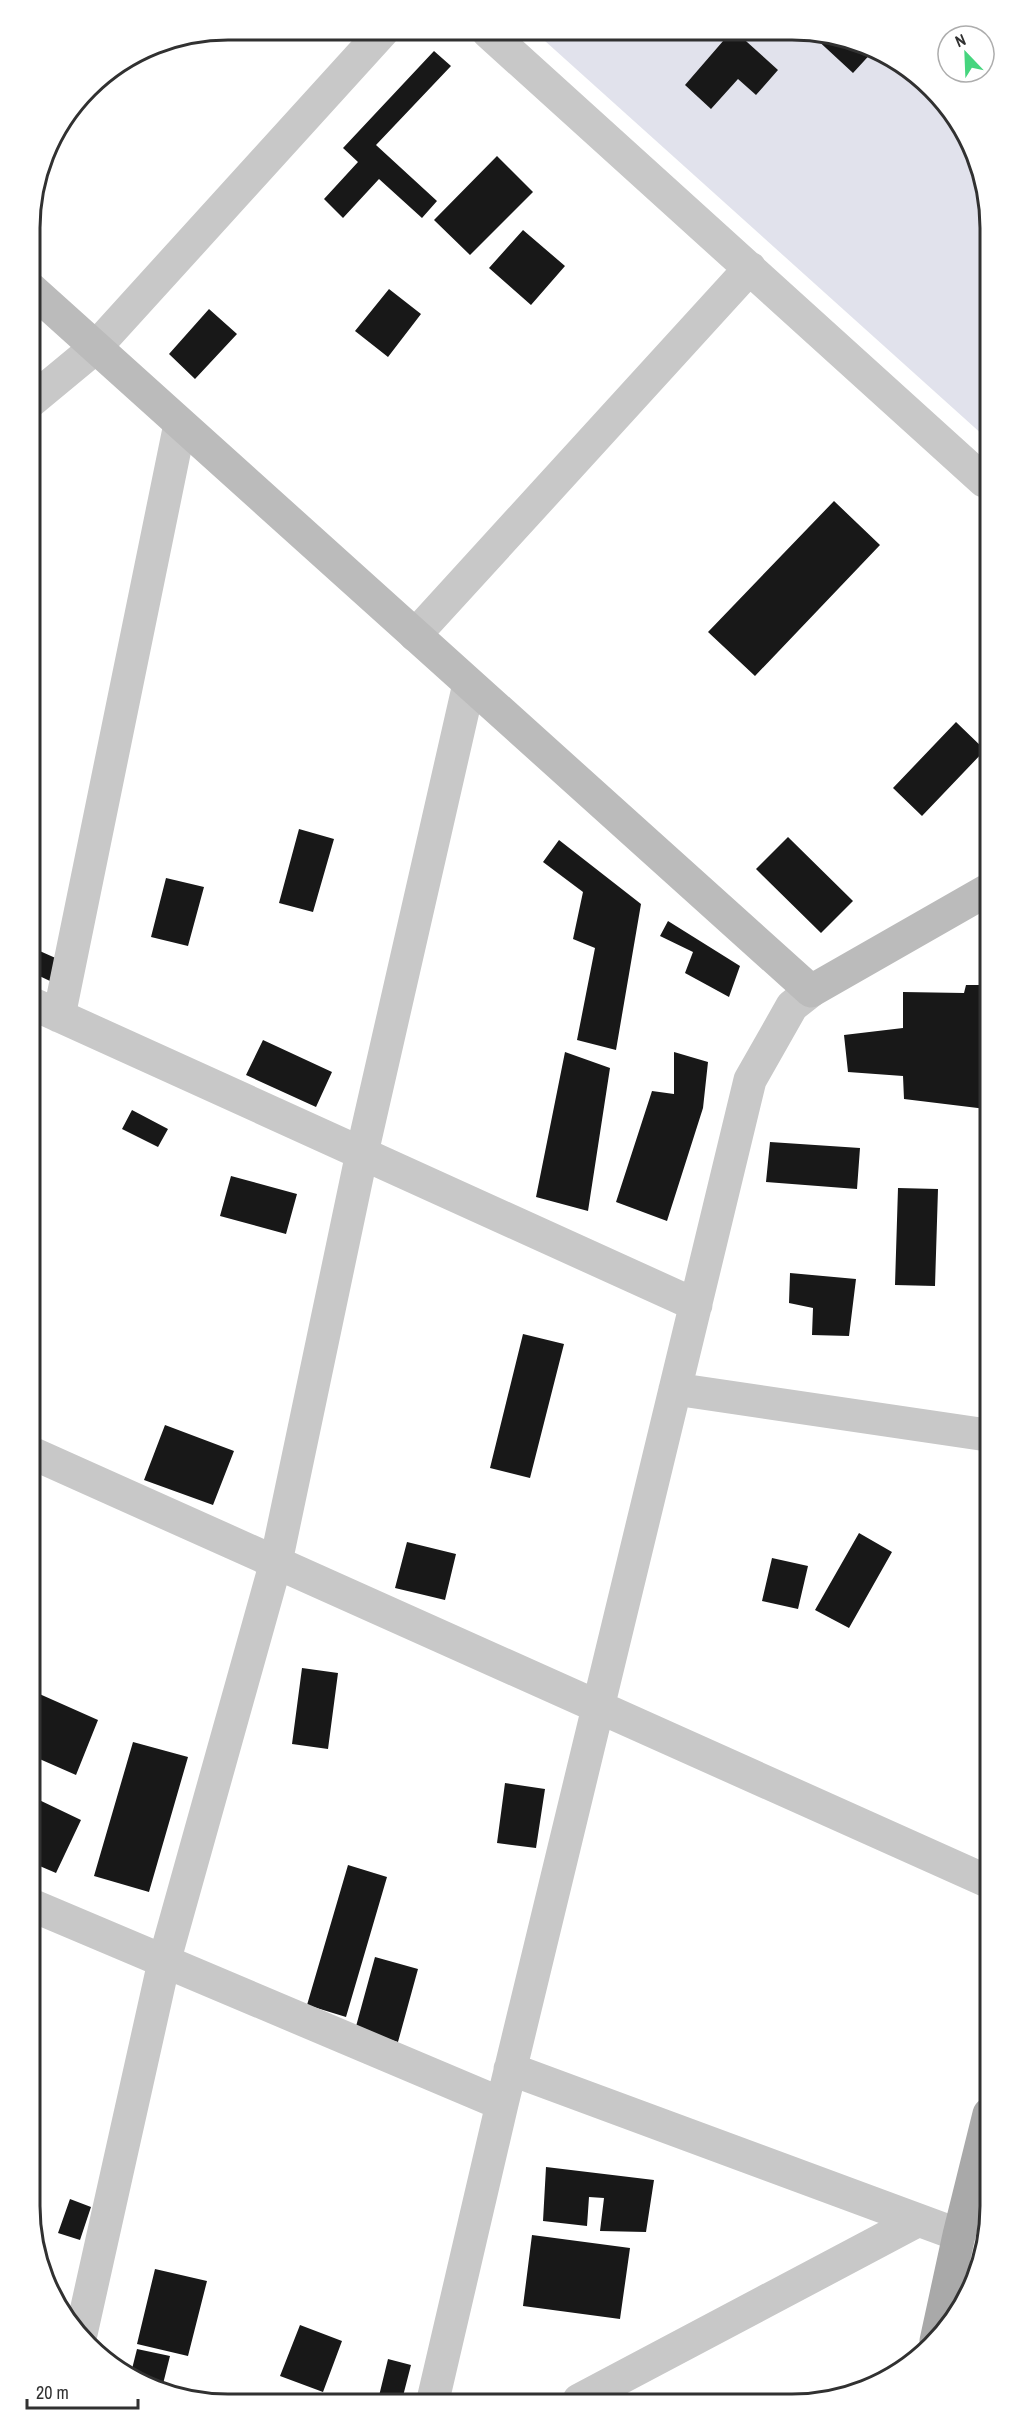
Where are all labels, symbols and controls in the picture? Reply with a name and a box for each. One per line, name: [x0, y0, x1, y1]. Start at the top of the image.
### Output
north arrow: [936, 24, 996, 84]
text: N: [951, 28, 969, 52]
scale bar: [27, 2372, 138, 2410]
text: 20 m: [36, 2380, 69, 2405]

